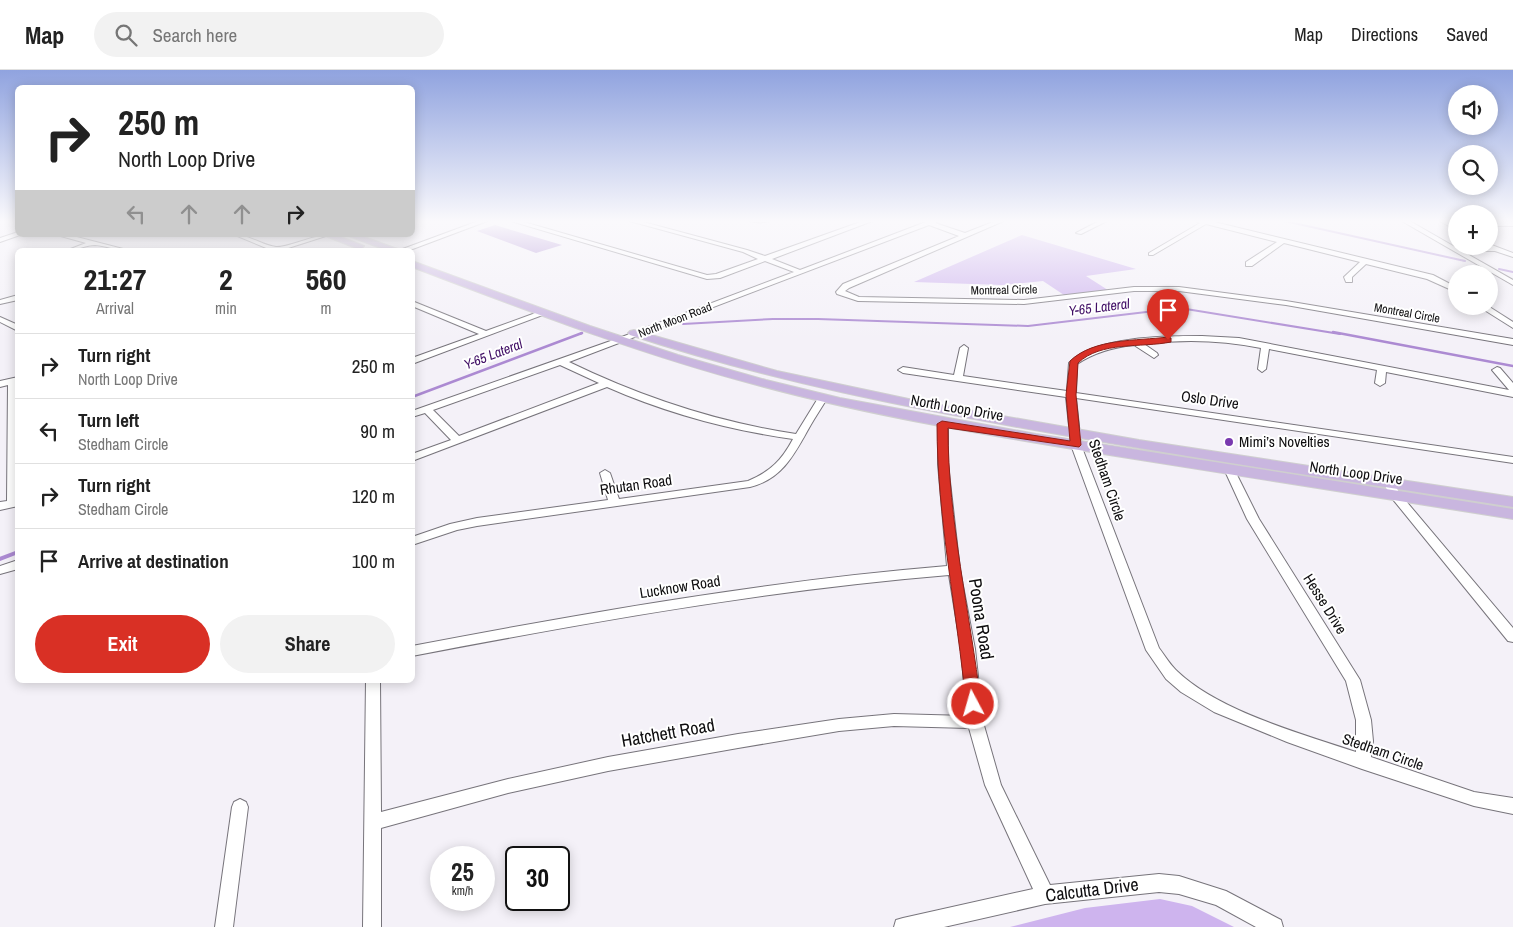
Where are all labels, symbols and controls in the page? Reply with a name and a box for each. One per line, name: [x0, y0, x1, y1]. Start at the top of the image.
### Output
search box: [94, 12, 444, 57]
text: Map: [25, 19, 64, 51]
icon: search: [112, 21, 140, 49]
text: Search here: [152, 22, 237, 48]
text: Map: [1294, 22, 1323, 47]
text: Directions: [1351, 22, 1418, 47]
text: Saved: [1446, 22, 1488, 47]
map controls: [1448, 85, 1498, 315]
button: sound: [1448, 85, 1498, 135]
text: 250 m: [118, 99, 199, 146]
icon: right: [35, 105, 100, 170]
text: North Loop Drive: [118, 144, 255, 174]
button: search: [1448, 145, 1498, 195]
icon: left: [122, 200, 150, 228]
icon: ahead: [175, 200, 203, 228]
icon: ahead: [228, 200, 256, 228]
icon: right: [281, 200, 309, 228]
button: +: [1448, 205, 1498, 255]
text: 21:27: [84, 259, 146, 299]
text: 2: [219, 259, 233, 299]
text: 560: [305, 259, 346, 299]
button: −: [1448, 265, 1498, 315]
street label: Montreal Circle: [971, 281, 1037, 299]
pin: [1147, 289, 1189, 340]
water label: Y-65 Lateral: [1068, 294, 1131, 320]
icon: arrive: [1154, 296, 1182, 324]
text: Arrival: [96, 297, 134, 319]
text: min: [215, 297, 237, 319]
text: m: [320, 297, 331, 319]
street label: North Moon Road: [636, 299, 714, 341]
street label: Montreal Circle: [1373, 299, 1441, 327]
water label: Y-65 Lateral: [461, 334, 525, 373]
text: Turn right: [78, 342, 150, 368]
icon: right: [35, 352, 63, 380]
text: 250 m: [352, 353, 395, 379]
text: North Loop Drive: [78, 368, 178, 390]
street label: Oslo Drive: [1180, 385, 1240, 414]
street label: North Loop Drive: [909, 389, 1005, 426]
text: Turn left: [78, 407, 139, 433]
icon: left: [35, 417, 63, 445]
text: 90 m: [360, 418, 395, 444]
place label: Mimi’s Novelties: [1239, 431, 1330, 452]
text: Stedham Circle: [78, 433, 168, 455]
street label: Stedham Circle: [1084, 436, 1131, 523]
marker: Mimi’s Novelties: [1223, 436, 1235, 448]
street label: North Loop Drive: [1308, 456, 1404, 489]
street label: Rhutan Road: [599, 469, 673, 500]
text: Turn right: [78, 472, 150, 498]
icon: right: [35, 482, 63, 510]
text: 120 m: [352, 483, 395, 509]
text: Stedham Circle: [78, 498, 168, 520]
icon: arrive: [35, 547, 63, 575]
text: Arrive at destination: [78, 548, 229, 574]
text: 100 m: [352, 548, 395, 574]
street label: Hesse Drive: [1299, 569, 1352, 638]
street label: Lucknow Road: [638, 570, 722, 603]
street label: Poona Road: [963, 576, 1000, 661]
button: Exit: [35, 615, 210, 673]
button: Share: [220, 615, 395, 673]
position arrow: [946, 677, 998, 729]
street label: Hatchett Road: [619, 712, 717, 753]
street label: Stedham Circle: [1340, 728, 1427, 775]
speed limit sign: 30: [505, 846, 570, 911]
text: 25: [451, 855, 474, 889]
street label: Calcutta Drive: [1044, 871, 1140, 908]
text: km/h: [452, 883, 473, 899]

